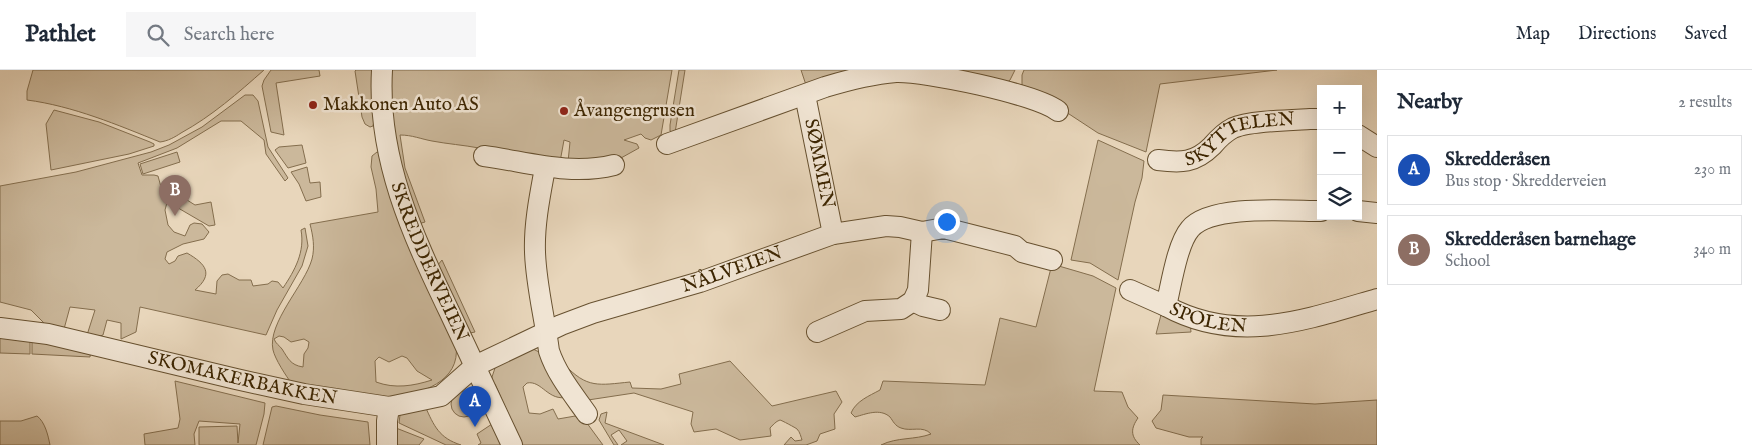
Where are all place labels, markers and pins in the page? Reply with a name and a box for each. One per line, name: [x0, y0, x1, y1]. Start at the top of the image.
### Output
place label: Makkonen Auto AS: [323, 93, 479, 117]
place label: Åvangengrusen: [573, 98, 695, 123]
marker: Makkonen Auto AS: [307, 99, 319, 111]
marker: Åvangengrusen: [558, 105, 570, 117]
pin: B: [159, 175, 191, 216]
pin: A: [459, 386, 491, 427]

